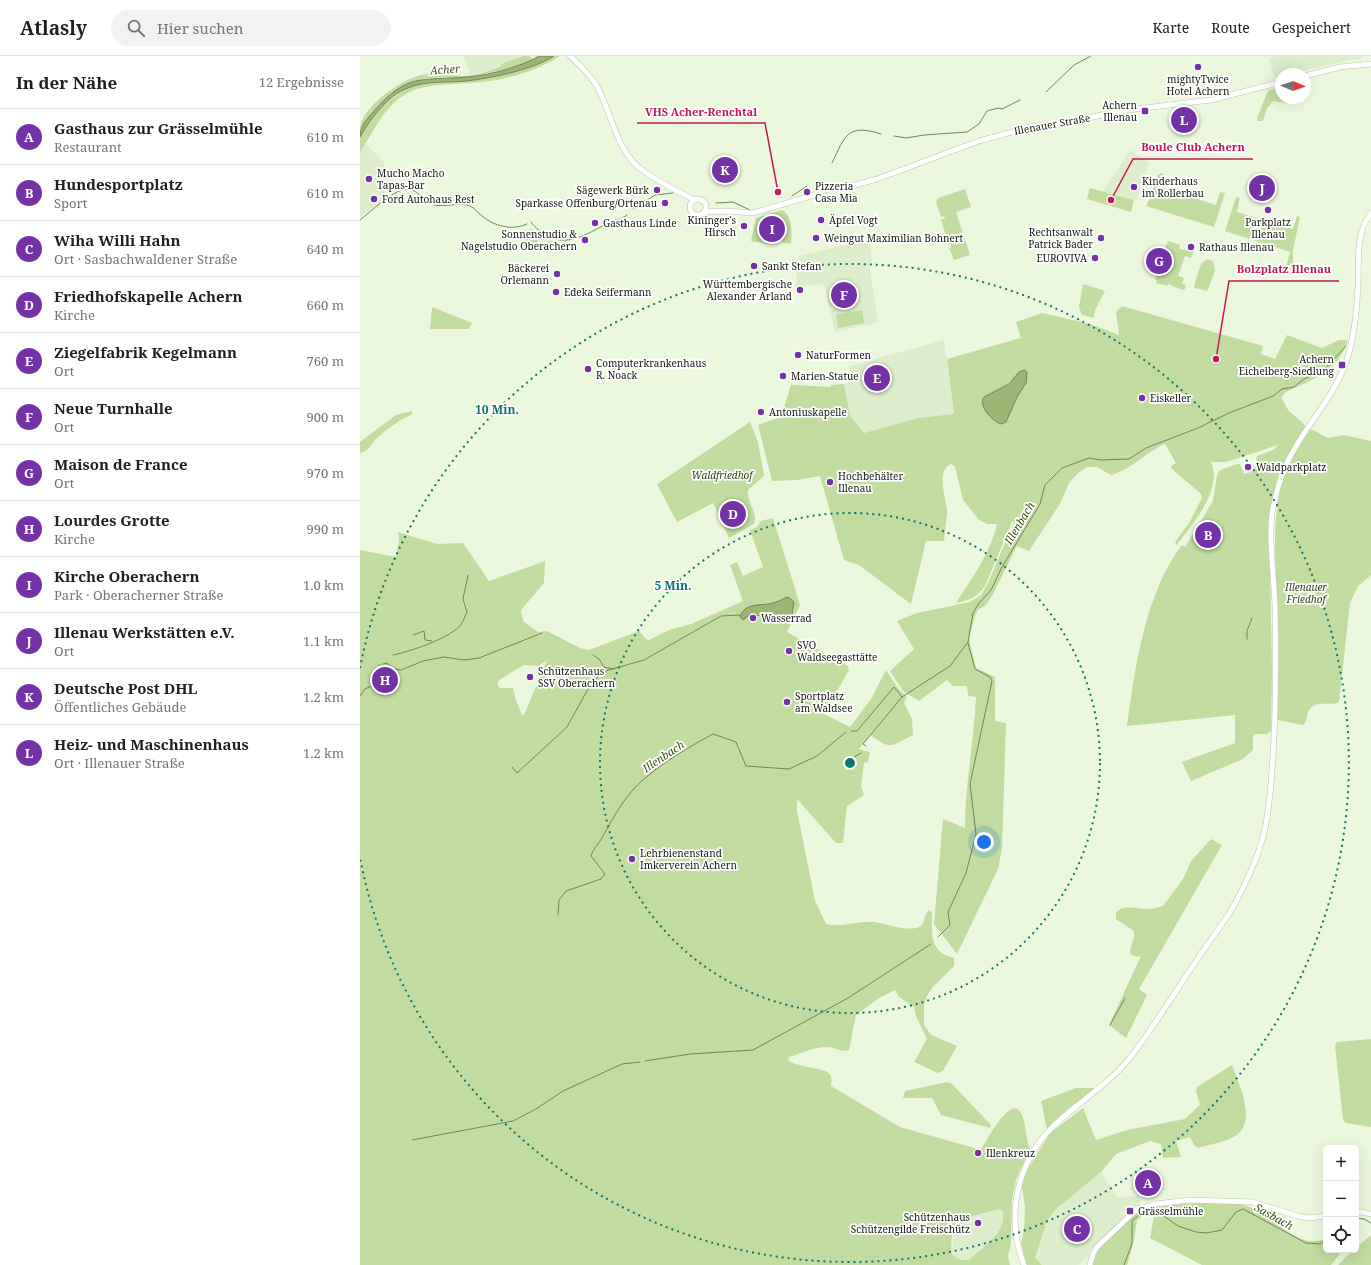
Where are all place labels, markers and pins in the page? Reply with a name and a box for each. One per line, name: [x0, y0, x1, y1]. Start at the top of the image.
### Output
marker: mightyTwice Hotel Achern: [1193, 62, 1203, 72]
place label: mightyTwice Hotel Achern: [1167, 72, 1230, 98]
place label: Achern Illenau: [1102, 98, 1138, 124]
callout: VHS Acher-Renchtal: [637, 100, 765, 123]
pin: L: [1171, 105, 1197, 135]
marker: Achern Illenau: [1140, 106, 1150, 116]
callout: Boule Club Achern: [1133, 136, 1253, 159]
pin: K: [712, 155, 738, 185]
place label: Mucho Macho Tapas-Bar: [377, 166, 445, 192]
pin: J: [1249, 173, 1275, 203]
marker: Mucho Macho Tapas-Bar: [364, 174, 374, 184]
place label: Kinderhaus im Rollerbau: [1142, 174, 1205, 200]
place label: Pizzeria Casa Mia: [815, 179, 858, 205]
marker: Kinderhaus im Rollerbau: [1129, 182, 1139, 192]
place label: Sägewerk Bürk: [577, 183, 649, 197]
marker: Sägewerk Bürk: [652, 185, 662, 195]
marker: Pizzeria Casa Mia: [802, 187, 812, 197]
place label: Ford Autohaus Rest: [382, 192, 475, 206]
marker: Ford Autohaus Rest: [369, 194, 379, 204]
place label: Sparkasse Offenburg/Ortenau: [515, 196, 658, 210]
marker: Sparkasse Offenburg/Ortenau: [660, 198, 670, 208]
marker: Parkplatz Illenau: [1263, 205, 1273, 215]
place label: Kininger's Hirsch: [688, 213, 737, 239]
place label: Äpfel Vogt: [829, 213, 878, 227]
pin: I: [759, 214, 785, 244]
marker: Äpfel Vogt: [816, 215, 826, 225]
place label: Parkplatz Illenau: [1245, 215, 1291, 241]
place label: Gasthaus Linde: [603, 216, 677, 230]
marker: Gasthaus Linde: [590, 218, 600, 228]
marker: Kininger's Hirsch: [739, 221, 749, 231]
place label: Rechtsanwalt Patrick Bader: [1028, 225, 1093, 251]
place label: Sonnenstudio & Nagelstudio Oberachern: [461, 227, 578, 253]
place label: Weingut Maximilian Bohnert: [824, 231, 964, 245]
marker: Weingut Maximilian Bohnert: [811, 233, 821, 243]
marker: Rechtsanwalt Patrick Bader: [1096, 233, 1106, 243]
marker: Sonnenstudio & Nagelstudio Oberachern: [580, 235, 590, 245]
place label: Rathaus Illenau: [1199, 240, 1274, 254]
marker: Rathaus Illenau: [1186, 242, 1196, 252]
pin: G: [1146, 246, 1172, 276]
place label: EUROVIVA: [1037, 251, 1088, 265]
marker: EUROVIVA: [1090, 253, 1100, 263]
callout: Bolzplatz Illenau: [1229, 258, 1339, 281]
place label: Sankt Stefan: [762, 259, 822, 273]
place label: Bäckerei Orlemann: [500, 261, 550, 287]
marker: Sankt Stefan: [749, 261, 759, 271]
marker: Bäckerei Orlemann: [552, 269, 562, 279]
place label: Württembergische Alexander Arland: [703, 277, 792, 303]
pin: F: [831, 280, 857, 310]
place label: Edeka Seifermann: [564, 285, 652, 299]
marker: Württembergische Alexander Arland: [795, 285, 805, 295]
marker: Edeka Seifermann: [551, 287, 561, 297]
place label: NaturFormen: [806, 348, 872, 362]
marker: NaturFormen: [793, 350, 803, 360]
place label: Achern Eichelberg-Siedlung: [1239, 352, 1335, 378]
place label: Computerkrankenhaus R. Noack: [596, 356, 707, 382]
marker: Achern Eichelberg-Siedlung: [1337, 360, 1347, 370]
pin: E: [864, 363, 890, 393]
marker: Computerkrankenhaus R. Noack: [583, 364, 593, 374]
place label: Marien-Statue: [791, 369, 859, 383]
marker: Marien-Statue: [778, 371, 788, 381]
place label: Eiskeller: [1150, 391, 1191, 405]
marker: Eiskeller: [1137, 393, 1147, 403]
place label: Antoniuskapelle: [769, 405, 847, 419]
marker: Antoniuskapelle: [756, 407, 766, 417]
place label: Waldparkplatz: [1256, 460, 1326, 474]
marker: Waldparkplatz: [1243, 462, 1253, 472]
place label: Hochbehälter Illenau: [838, 469, 903, 495]
marker: Hochbehälter Illenau: [825, 477, 835, 487]
pin: D: [720, 499, 746, 529]
pin: B: [1195, 520, 1221, 550]
place label: Wasserrad: [761, 611, 812, 625]
marker: Wasserrad: [748, 613, 758, 623]
place label: SVO Waldseegasttätte: [797, 638, 877, 664]
marker: SVO Waldseegasttätte: [784, 646, 794, 656]
place label: Schützenhaus SSV Oberachern: [538, 664, 615, 690]
pin: H: [372, 665, 398, 695]
marker: Schützenhaus SSV Oberachern: [525, 672, 535, 682]
place label: Sportplatz am Waldsee: [795, 689, 853, 715]
marker: Sportplatz am Waldsee: [782, 697, 792, 707]
centre of rings: [843, 756, 857, 770]
place label: Lehrbienenstand Imkerverein Achern: [640, 846, 737, 872]
marker: Lehrbienenstand Imkerverein Achern: [627, 854, 637, 864]
place label: Illenkreuz: [986, 1146, 1035, 1160]
marker: Illenkreuz: [973, 1148, 983, 1158]
pin: A: [1135, 1168, 1161, 1198]
place label: Grässelmühle: [1138, 1204, 1203, 1218]
marker: Grässelmühle: [1125, 1206, 1135, 1216]
place label: Schützenhaus Schützengilde Freischütz: [851, 1210, 970, 1236]
pin: C: [1064, 1214, 1090, 1244]
marker: Schützenhaus Schützengilde Freischütz: [973, 1218, 983, 1228]

